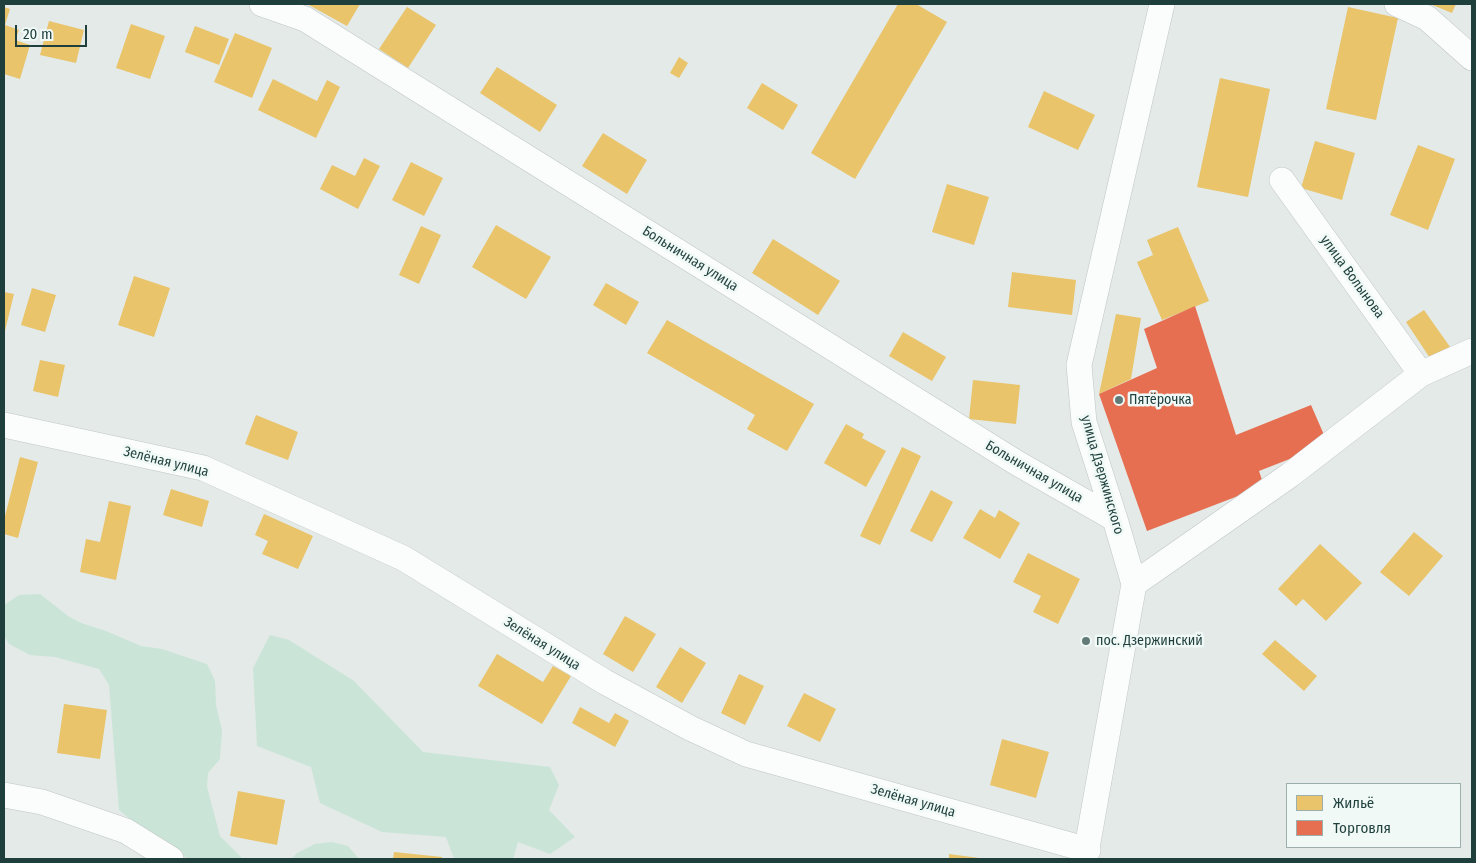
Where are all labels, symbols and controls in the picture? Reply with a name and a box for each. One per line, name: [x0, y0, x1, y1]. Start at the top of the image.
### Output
scale bar: [18, 15, 90, 47]
text: 20 m: [23, 25, 53, 43]
street label: Больничная улица: [639, 223, 741, 295]
street label: улица Волынова: [1316, 232, 1388, 322]
place label: Пятёрочка: [1129, 392, 1192, 408]
marker: Пятёрочка: [1113, 394, 1125, 406]
street label: улица Дзержинского: [1077, 414, 1127, 536]
street label: Больничная улица: [982, 437, 1086, 507]
street label: Зелёная улица: [122, 443, 210, 481]
street label: Зелёная улица: [501, 614, 583, 674]
place label: пос. Дзержинский: [1096, 633, 1203, 649]
marker: пос. Дзержинский: [1080, 635, 1092, 647]
street label: Зелёная улица: [869, 781, 957, 821]
legend: [1286, 783, 1461, 848]
text: Жильё: [1333, 794, 1374, 812]
text: Торговля: [1333, 819, 1391, 837]

